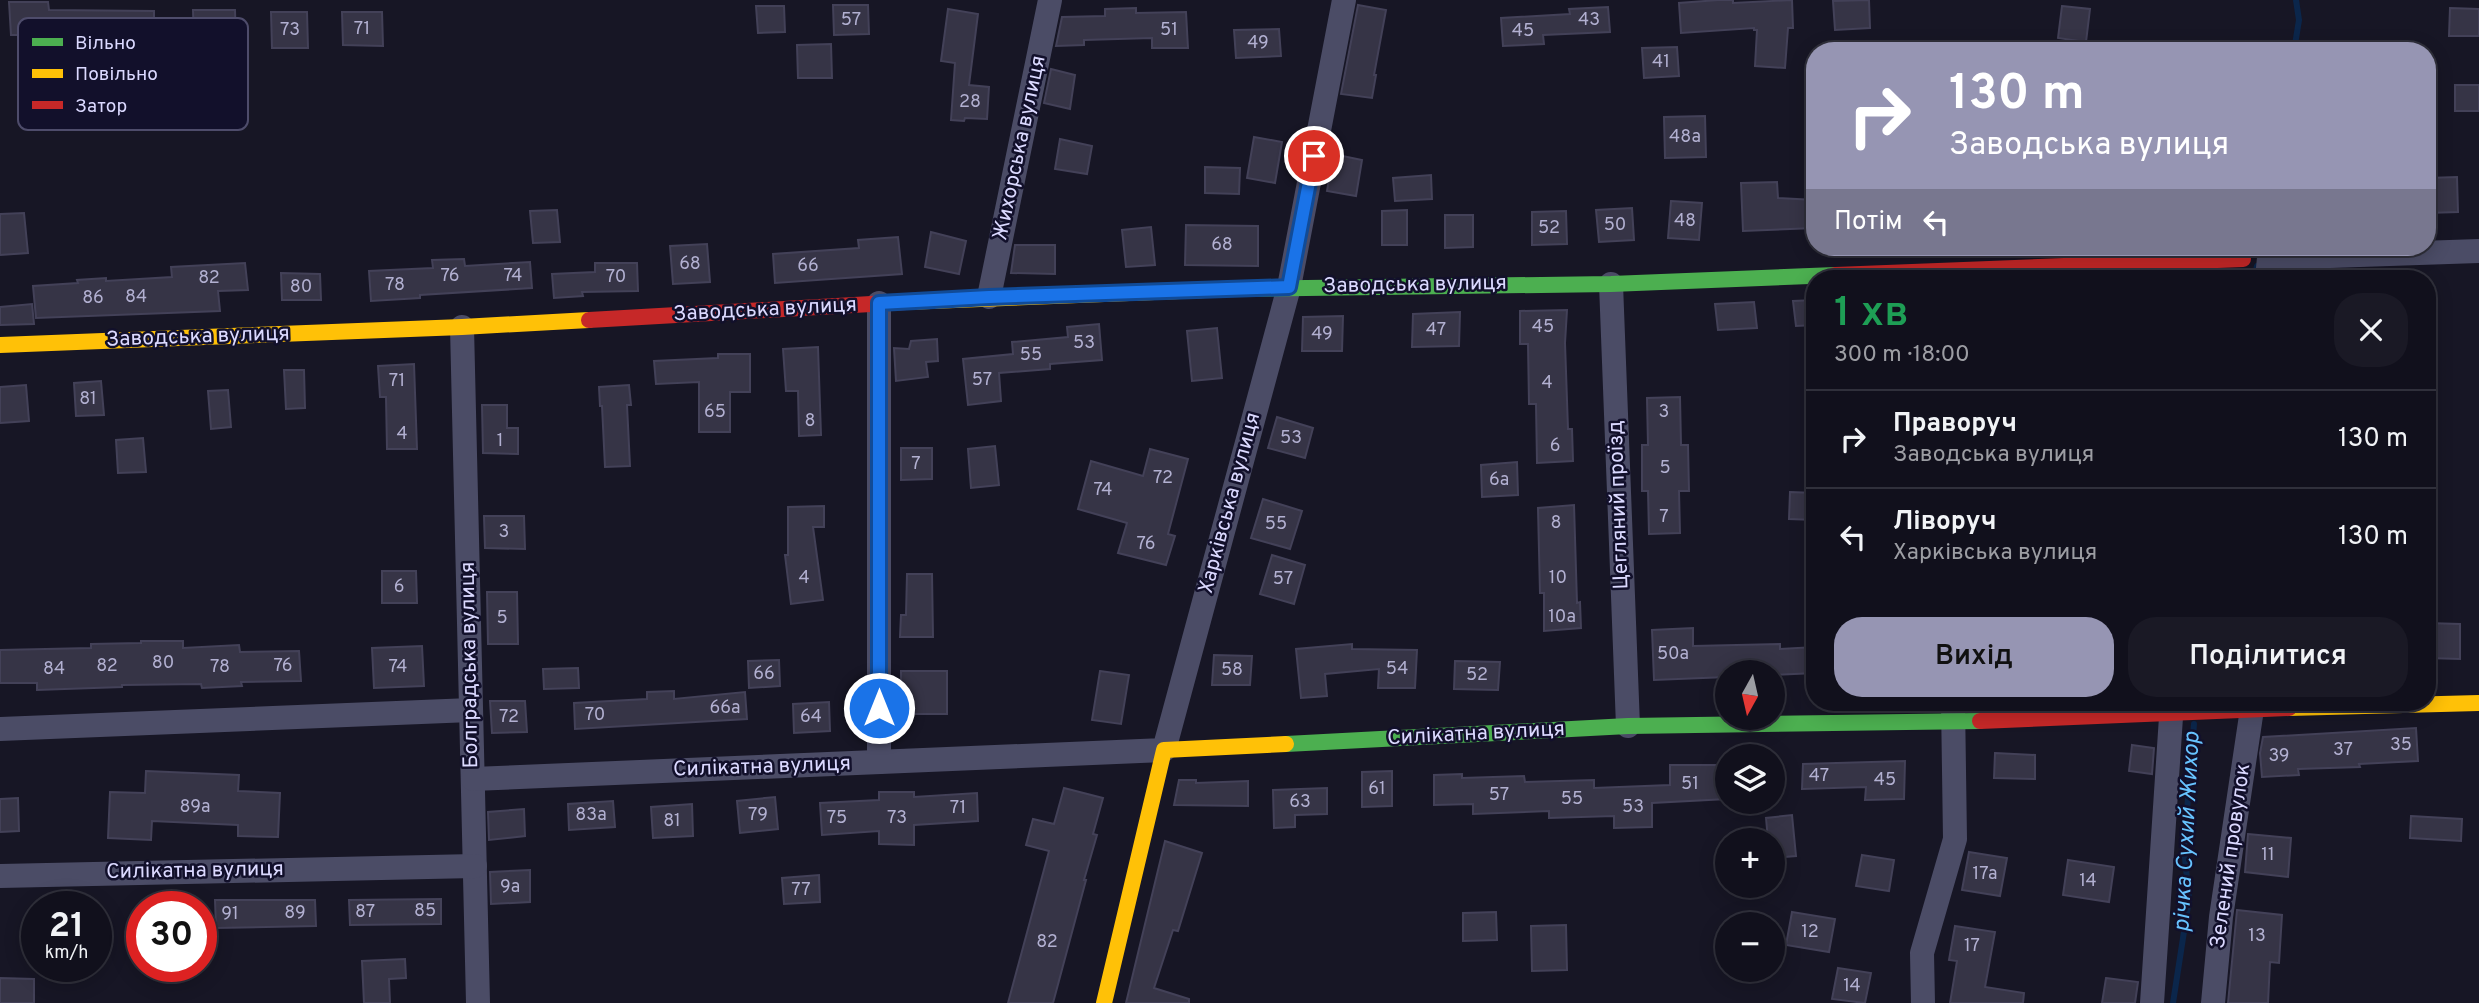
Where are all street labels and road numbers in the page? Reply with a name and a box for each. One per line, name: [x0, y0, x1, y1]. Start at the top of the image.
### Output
street label: Жихорська вулиця: [987, 53, 1053, 243]
street label: Заводська вулиця: [1323, 270, 1507, 300]
street label: Заводська вулиця: [672, 292, 858, 328]
street label: Заводська вулиця: [106, 320, 290, 354]
street label: Харківська вулиця: [1193, 409, 1267, 597]
street label: Цегляний проїзд: [1603, 420, 1635, 590]
street label: Болградська вулиця: [455, 561, 485, 769]
street label: Силікатна вулиця: [1386, 716, 1566, 752]
street label: Силікатна вулиця: [673, 750, 851, 784]
street label: Зелений провулок: [2205, 762, 2257, 950]
street label: Силікатна вулиця: [106, 856, 284, 886]

